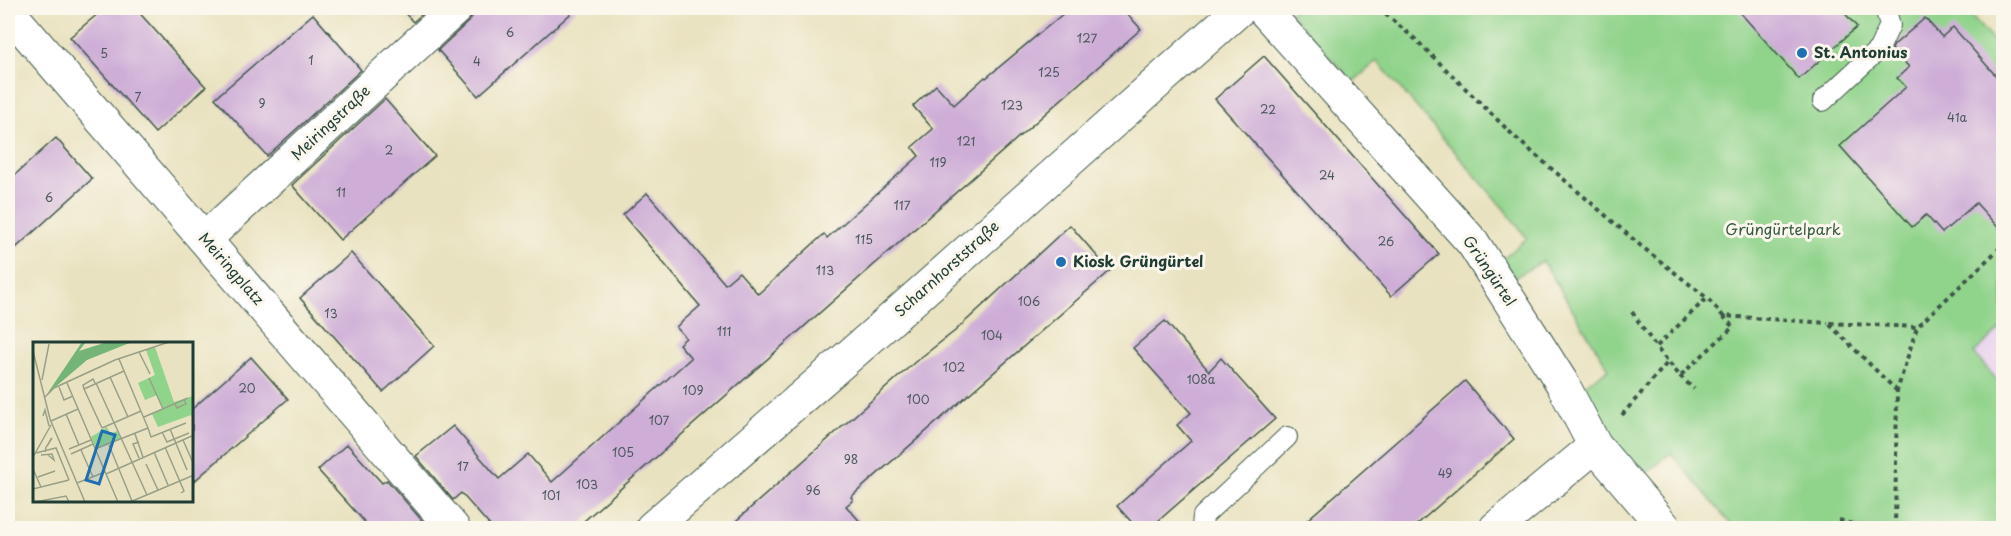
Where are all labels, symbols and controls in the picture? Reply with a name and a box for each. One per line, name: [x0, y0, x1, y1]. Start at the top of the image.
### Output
house number: 6: [506, 23, 514, 41]
house number: 127: [1077, 29, 1097, 47]
place label: St. Antonius: [1814, 40, 1907, 63]
house number: 5: [100, 44, 108, 62]
marker: St. Antonius: [1795, 46, 1809, 60]
house number: 1: [308, 51, 314, 69]
house number: 4: [473, 52, 481, 70]
house number: 125: [1038, 63, 1060, 81]
street label: Meiringstraße: [285, 79, 375, 165]
house number: 7: [135, 88, 142, 106]
house number: 9: [258, 94, 266, 112]
house number: 123: [1001, 96, 1023, 114]
house number: 22: [1260, 100, 1276, 118]
house number: 41a: [1947, 108, 1968, 126]
house number: 121: [957, 132, 975, 150]
house number: 2: [385, 141, 393, 159]
house number: 119: [929, 153, 947, 171]
house number: 24: [1319, 166, 1335, 184]
house number: 11: [336, 183, 346, 201]
house number: 6: [45, 188, 53, 206]
house number: 117: [894, 196, 911, 214]
street label: Scharnhorststraße: [888, 214, 1004, 321]
park label: Grüngürtelpark: [1725, 217, 1841, 240]
street label: Meiringplatz: [194, 227, 270, 309]
house number: 115: [855, 230, 873, 248]
street label: Grüngürtel: [1458, 230, 1522, 310]
house number: 26: [1378, 232, 1394, 250]
place label: Kiosk Grüngürtel: [1073, 249, 1203, 272]
marker: Kiosk Grüngürtel: [1054, 255, 1068, 269]
house number: 113: [816, 261, 834, 279]
house number: 106: [1018, 292, 1040, 310]
house number: 13: [324, 304, 338, 322]
house number: 111: [717, 322, 731, 340]
house number: 104: [981, 326, 1003, 344]
inset map: [33, 342, 194, 503]
house number: 102: [943, 358, 965, 376]
house number: 108a: [1187, 370, 1216, 388]
house number: 20: [238, 379, 256, 397]
house number: 109: [682, 381, 704, 399]
house number: 100: [907, 390, 930, 408]
house number: 107: [649, 411, 670, 429]
house number: 105: [612, 443, 634, 461]
house number: 98: [844, 450, 858, 468]
house number: 17: [457, 457, 469, 475]
house number: 49: [1438, 464, 1452, 482]
house number: 103: [576, 475, 598, 493]
house number: 96: [805, 481, 821, 499]
house number: 101: [542, 486, 560, 504]

